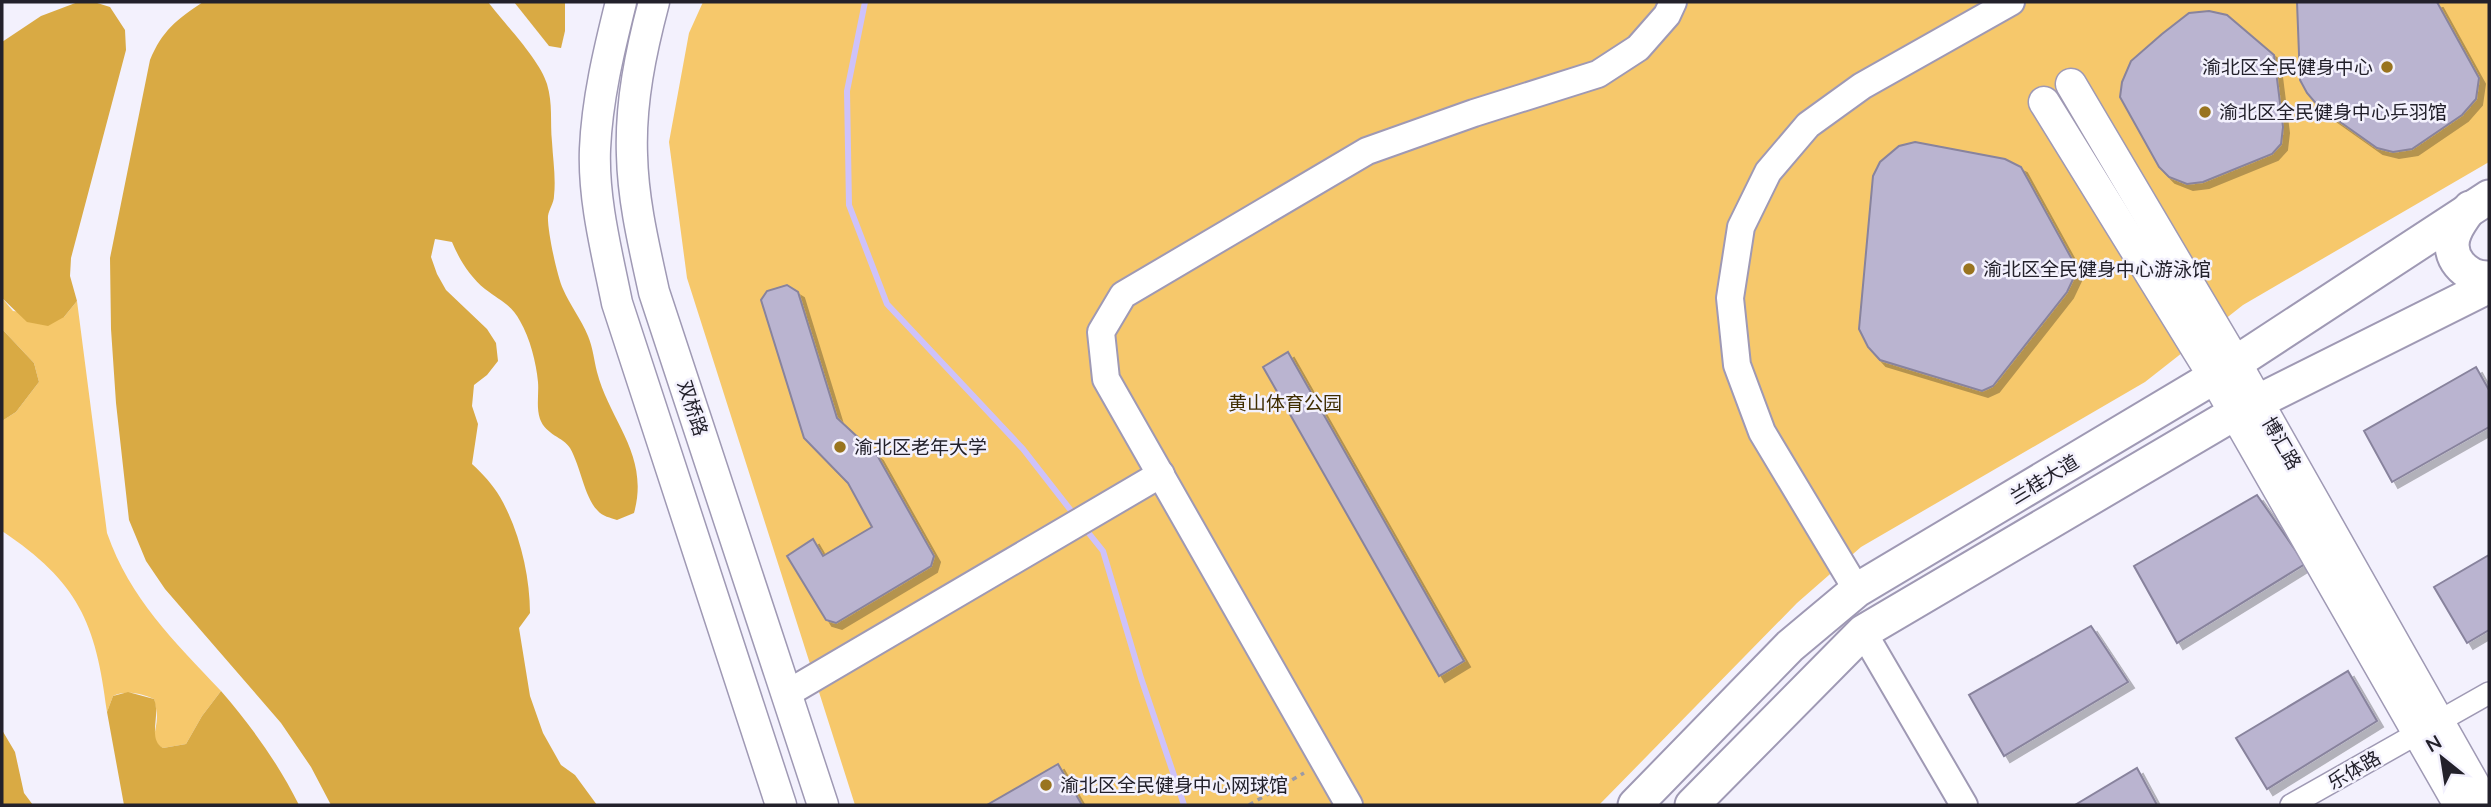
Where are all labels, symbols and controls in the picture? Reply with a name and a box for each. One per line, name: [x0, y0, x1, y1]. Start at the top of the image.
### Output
place label: 渝北区全民健身中心: [2202, 55, 2373, 79]
marker: 渝北区全民健身中心: [2379, 59, 2395, 75]
place label: 渝北区全民健身中心乒羽馆: [2219, 100, 2447, 124]
marker: 渝北区全民健身中心乒羽馆: [2197, 104, 2213, 120]
place label: 渝北区全民健身中心游泳馆: [1983, 257, 2211, 281]
marker: 渝北区全民健身中心游泳馆: [1961, 261, 1977, 277]
street label: 双桥路: [673, 377, 713, 439]
park label: 黄山体育公园: [1228, 391, 1342, 415]
street label: 博汇路: [2257, 412, 2307, 474]
place label: 渝北区老年大学: [854, 435, 987, 459]
marker: 渝北区老年大学: [832, 439, 848, 455]
street label: 兰桂大道: [2005, 449, 2083, 509]
north arrow: [2407, 723, 2477, 793]
text: N: [2421, 729, 2446, 757]
street label: 乐体路: [2323, 745, 2385, 795]
place label: 渝北区全民健身中心网球馆: [1060, 773, 1288, 797]
marker: 渝北区全民健身中心网球馆: [1038, 777, 1054, 793]

